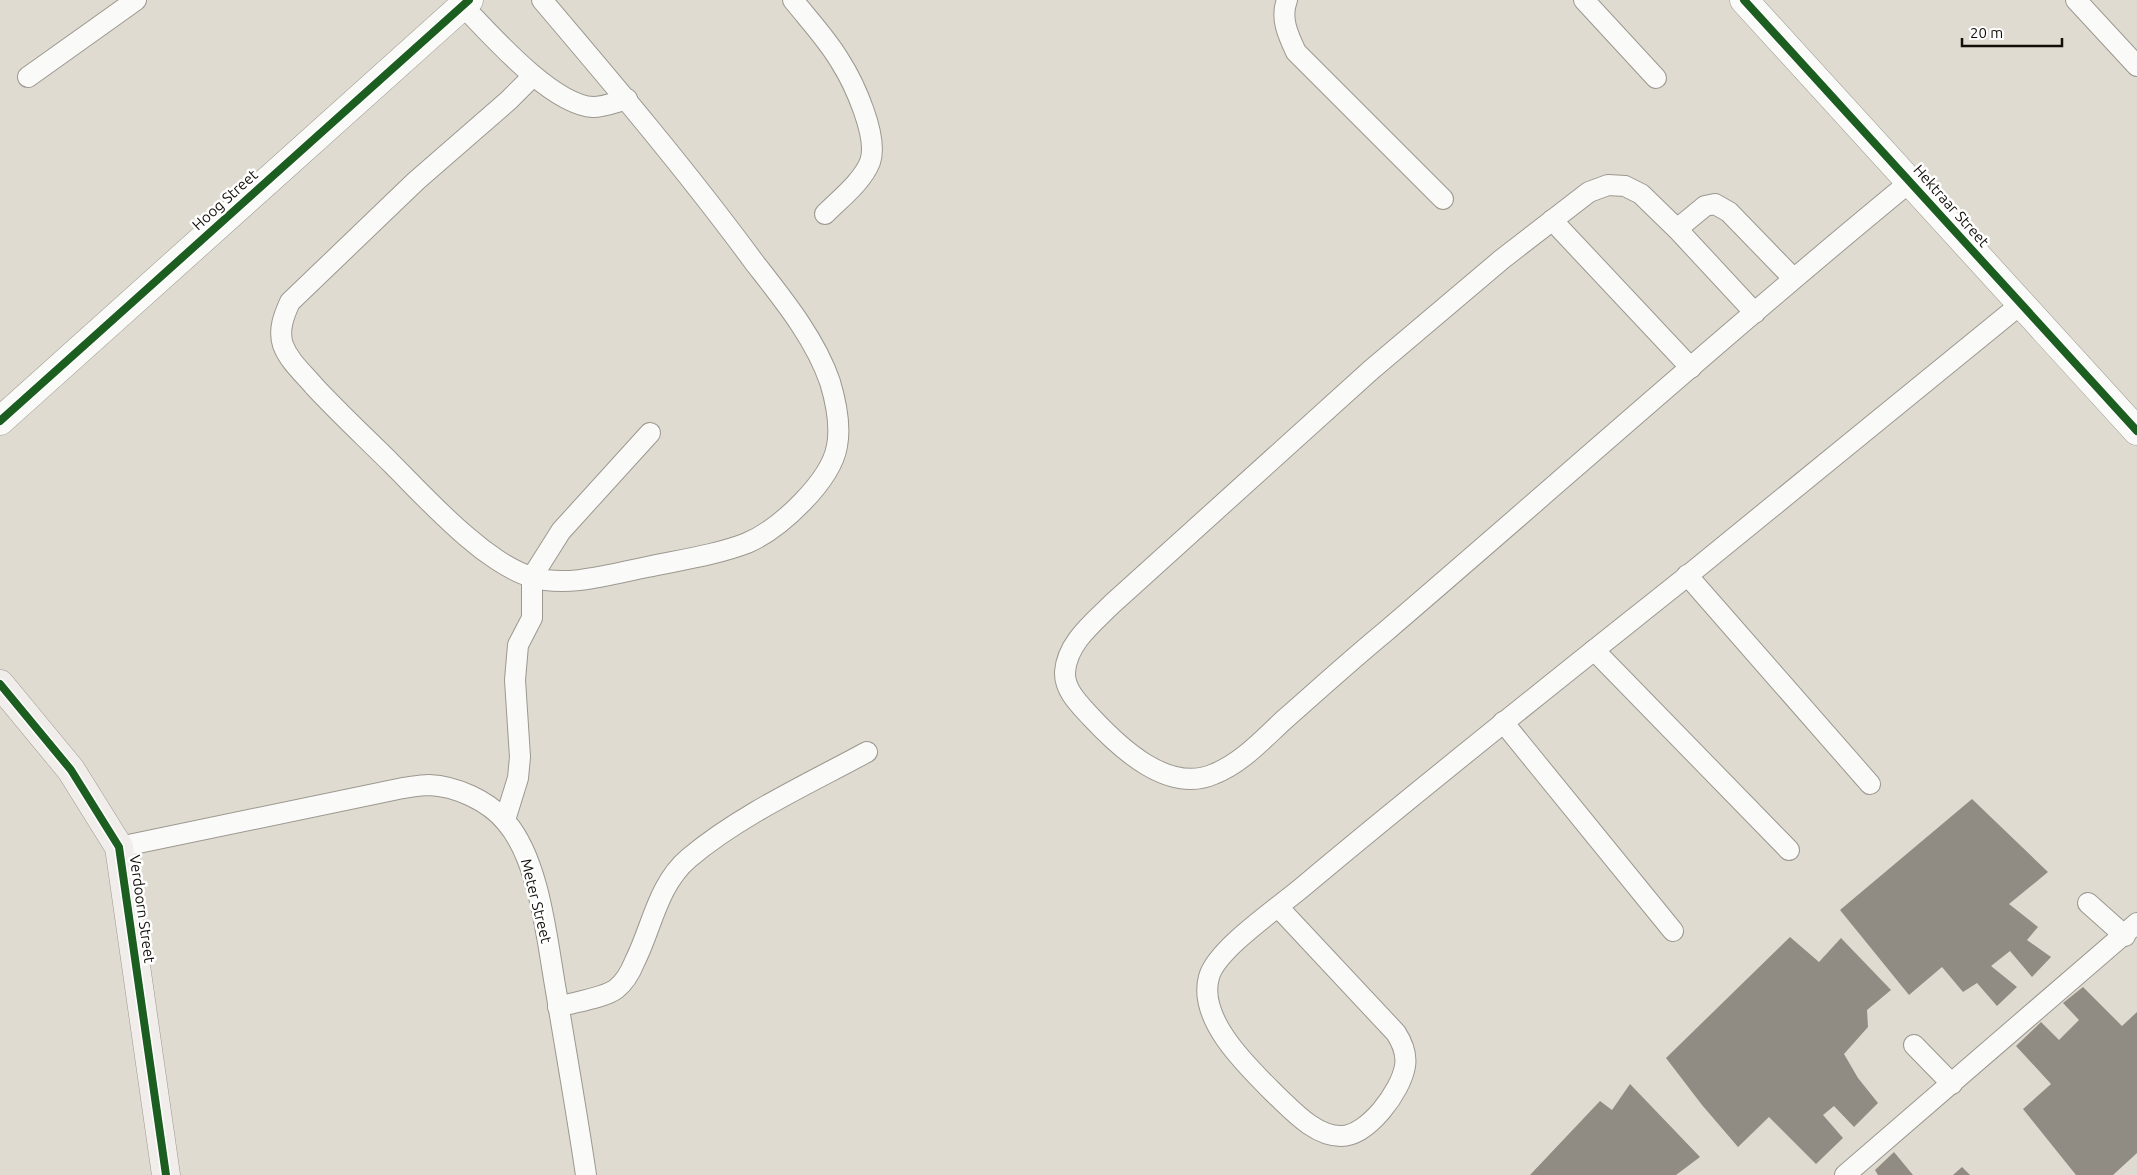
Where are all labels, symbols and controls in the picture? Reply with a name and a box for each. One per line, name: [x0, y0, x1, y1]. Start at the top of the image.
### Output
scale bar: [1962, 15, 2062, 47]
text: 20 m: [1970, 24, 2003, 41]
street label: Hektraar Street: [1910, 161, 1993, 250]
street label: Hoog Street: [189, 166, 261, 233]
street label: Verdoorn Street: [127, 854, 158, 964]
street label: Meter Street: [518, 857, 555, 945]

